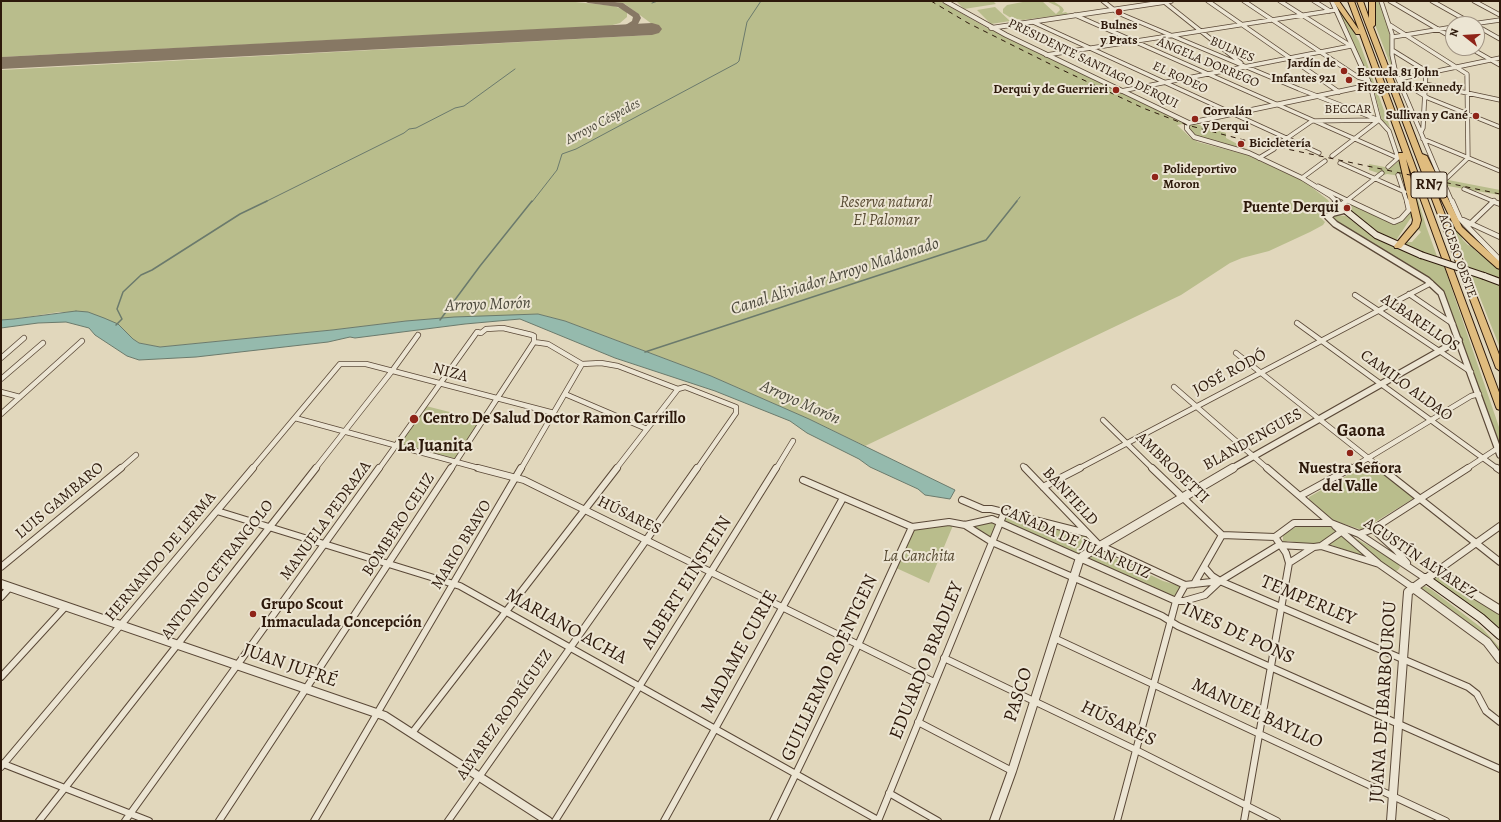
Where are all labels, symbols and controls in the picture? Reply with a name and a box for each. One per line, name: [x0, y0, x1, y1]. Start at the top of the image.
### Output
marker: Bulnes y Prats: [1114, 7, 1124, 17]
street label: PRESIDENTE SANTIAGO DERQUI: [1005, 16, 1181, 112]
north arrow: [1445, 16, 1485, 56]
place label: Bulnes y Prats: [1100, 18, 1138, 49]
text: N: [1446, 27, 1462, 39]
street label: ÁNGELA DORREGO: [1155, 34, 1261, 92]
street label: BULNES: [1207, 34, 1257, 66]
place label: Jardín de Infantes 921: [1271, 56, 1336, 87]
street label: EL RODEO: [1150, 58, 1210, 98]
place label: Escuela 81 John Fitzgerald Kennedy: [1357, 65, 1462, 96]
marker: Jardín de Infantes 921: [1339, 66, 1349, 76]
marker: Escuela 81 John Fitzgerald Kennedy: [1344, 75, 1354, 85]
place label: Derqui y de Guerrieri: [993, 82, 1108, 98]
marker: Derqui y de Guerrieri: [1111, 85, 1121, 95]
water label: Arroyo Céspedes: [563, 95, 643, 149]
street label: BECCAR: [1325, 102, 1371, 118]
place label: Corvalán y Derqui: [1203, 104, 1252, 135]
place label: Sullivan y Cané: [1386, 108, 1468, 124]
marker: Sullivan y Cané: [1471, 111, 1481, 121]
marker: Corvalán y Derqui: [1190, 114, 1200, 124]
place label: Bicicletería: [1249, 136, 1311, 152]
marker: Bicicletería: [1236, 139, 1246, 149]
place label: Polideportivo Moron: [1163, 162, 1237, 193]
marker: Polideportivo Moron: [1150, 172, 1160, 182]
road number: RN7: [1411, 172, 1447, 198]
park label: Reserva natural El Palomar: [840, 193, 932, 231]
place label: Puente Derqui: [1243, 198, 1339, 218]
marker: Puente Derqui: [1342, 203, 1352, 213]
street label: ACCESO OESTE: [1435, 212, 1479, 300]
water label: Canal Aliviador Arroyo Maldonado: [728, 234, 942, 320]
street label: ALBARELLOS: [1377, 290, 1463, 356]
water label: Arroyo Morón: [445, 293, 531, 317]
street label: JOSÉ RODÓ: [1190, 346, 1270, 400]
street label: CAMILO ALDAO: [1356, 346, 1456, 426]
street label: NIZA: [430, 359, 470, 387]
water label: Arroyo Morón: [757, 376, 843, 430]
street label: BLANDENGUES: [1200, 405, 1306, 475]
place label: Centro De Salud Doctor Ramon Carrillo: [423, 409, 686, 429]
marker: Centro De Salud Doctor Ramon Carrillo: [408, 413, 420, 425]
district label: Gaona: [1337, 421, 1385, 443]
street label: AMBROSETTI: [1131, 428, 1213, 508]
district label: La Juanita: [397, 436, 473, 458]
marker: Nuestra Señora del Valle: [1345, 448, 1355, 458]
street label: LUIS GAMBARO: [12, 458, 108, 544]
street label: MANUELA PEDRAZA: [276, 458, 376, 584]
place label: Nuestra Señora del Valle: [1298, 459, 1402, 497]
street label: BANFIELD: [1038, 464, 1102, 530]
street label: BOMBERO CELIZ: [358, 470, 440, 580]
street label: HERNANDO DE LERMA: [101, 488, 221, 626]
street label: HÚSARES: [594, 492, 664, 540]
street label: ANTONIO CETRANGOLO: [158, 497, 278, 643]
street label: MARIO BRAVO: [428, 497, 496, 593]
street label: CAÑADA DE JUAN RUIZ: [997, 500, 1153, 584]
street label: ALBERT EINSTEIN: [637, 512, 737, 654]
street label: AGUSTÍN ALVAREZ: [1360, 514, 1480, 604]
park label: La Canchita: [883, 547, 955, 567]
street label: GUILLERMO ROENTGEN: [777, 571, 883, 765]
street label: TEMPERLEY: [1257, 571, 1359, 631]
street label: EDUARDO BRADLEY: [885, 579, 969, 743]
street label: MARIANO ACHA: [501, 584, 631, 670]
street label: MADAME CURIE: [697, 587, 783, 717]
place label: Grupo Scout Inmaculada Concepción: [261, 595, 422, 633]
street label: INES DE PONS: [1178, 598, 1298, 670]
street label: JUANA DE IBARBOUROU: [1366, 600, 1402, 804]
marker: Grupo Scout Inmaculada Concepción: [248, 609, 258, 619]
street label: JUAN JUFRÉ: [239, 639, 341, 693]
street label: ALVAREZ RODRÍGUEZ: [453, 646, 557, 784]
street label: PASCO: [1000, 665, 1038, 725]
street label: MANUEL BAYLLO: [1188, 674, 1326, 754]
street label: HÚSARES: [1076, 696, 1160, 752]

